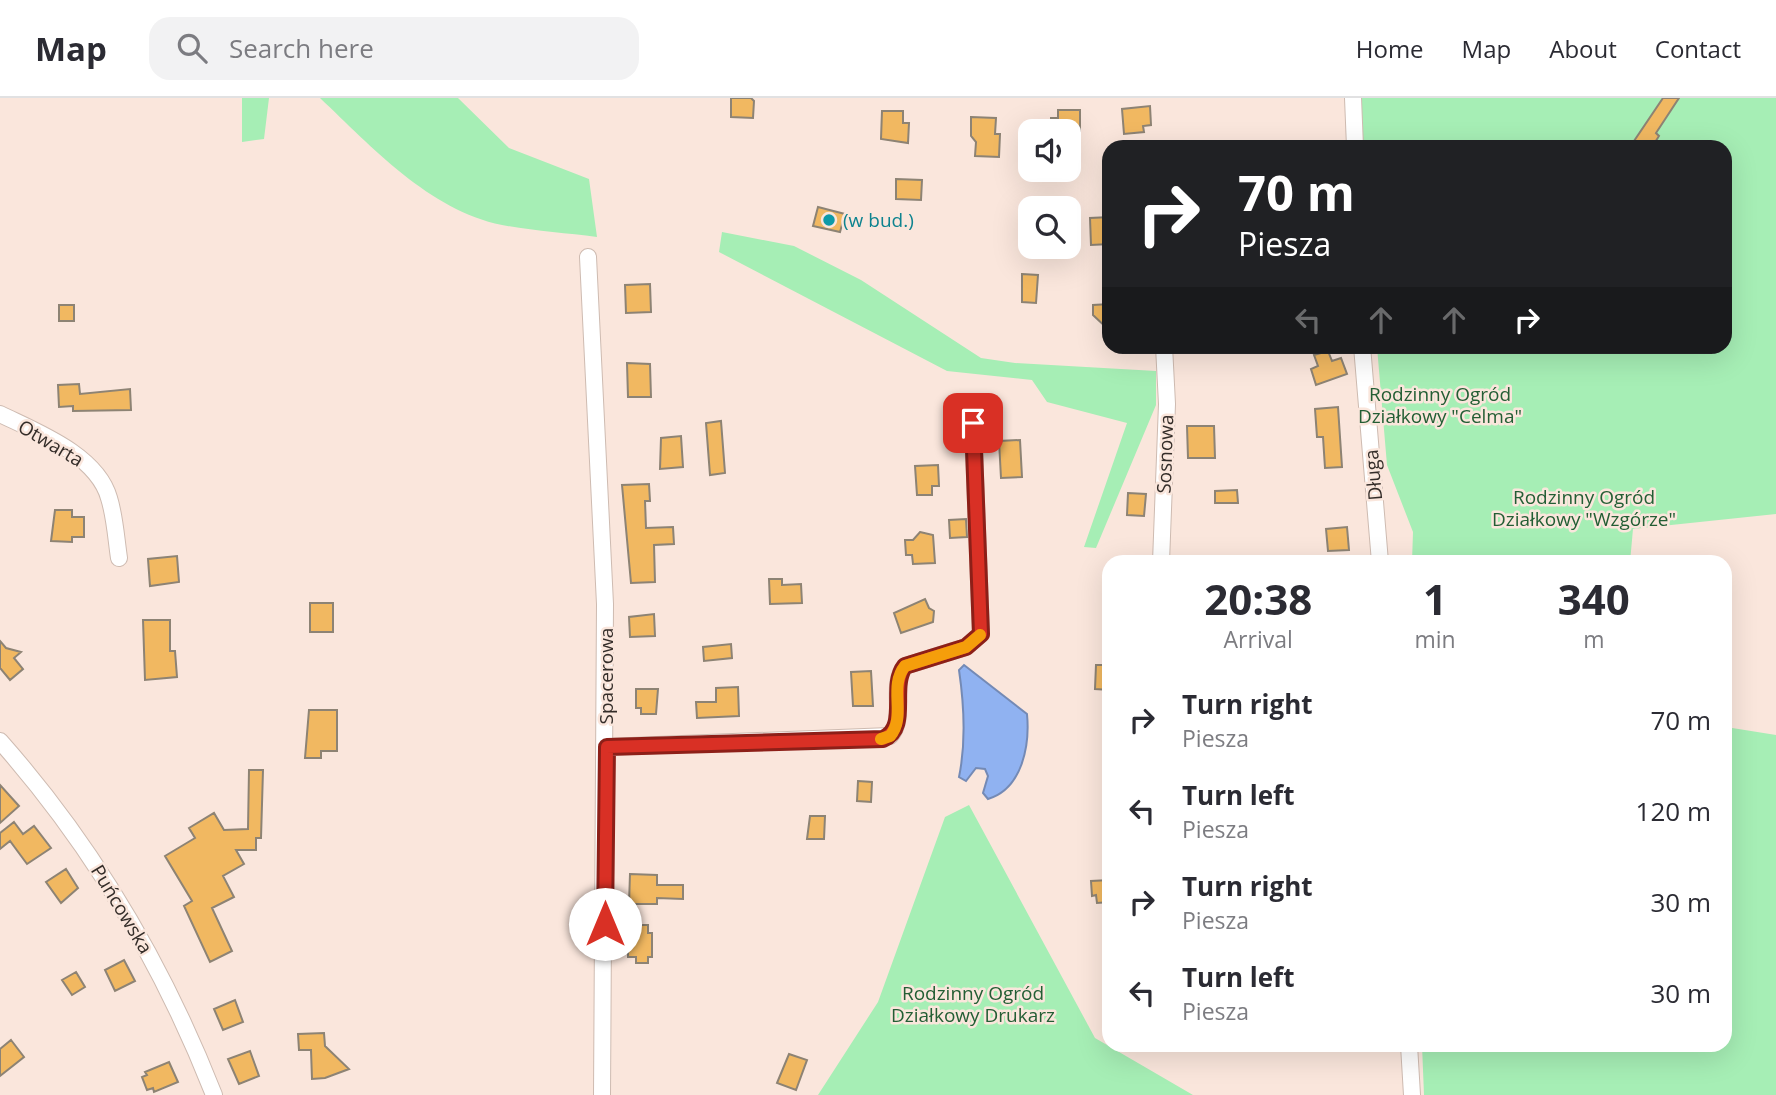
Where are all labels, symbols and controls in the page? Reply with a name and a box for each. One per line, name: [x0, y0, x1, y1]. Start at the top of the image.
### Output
search box: [149, 17, 639, 80]
text: Map: [35, 26, 107, 71]
icon: search: [173, 29, 211, 67]
text: Search here: [229, 30, 374, 66]
text: Home: [1356, 32, 1424, 65]
text: Map: [1462, 32, 1511, 65]
text: About: [1549, 32, 1617, 65]
text: Contact: [1655, 32, 1741, 65]
map controls: [1018, 119, 1081, 259]
button: sound: [1018, 119, 1081, 182]
text: 70 m: [1238, 159, 1355, 225]
icon: right: [1123, 168, 1214, 259]
button: search: [1018, 196, 1081, 259]
place label: (w bud.): [843, 207, 914, 233]
marker: (w bud.): [821, 212, 837, 228]
text: Piesza: [1238, 222, 1331, 265]
icon: left: [1289, 301, 1327, 339]
icon: ahead: [1362, 301, 1400, 339]
icon: ahead: [1435, 301, 1473, 339]
icon: right: [1508, 301, 1546, 339]
park label: Rodzinny Ogród Działkowy "Celma": [1358, 381, 1522, 429]
pin: [943, 393, 1003, 453]
icon: arrive: [954, 404, 992, 442]
street label: Otwarta: [13, 413, 89, 473]
street label: Sosnowa: [1151, 414, 1179, 494]
street label: Długa: [1358, 448, 1388, 502]
park label: Rodzinny Ogród Działkowy "Wzgórze": [1492, 484, 1676, 532]
text: 20:38: [1204, 570, 1312, 627]
text: 1: [1423, 570, 1447, 627]
text: 340: [1558, 570, 1630, 627]
text: Arrival: [1224, 623, 1293, 655]
text: min: [1414, 623, 1456, 655]
text: m: [1583, 623, 1604, 655]
street label: Spacerowa: [593, 628, 619, 724]
text: Turn right: [1182, 686, 1313, 722]
icon: right: [1123, 701, 1161, 739]
text: 70 m: [1650, 702, 1711, 738]
text: Piesza: [1182, 722, 1249, 754]
text: Turn left: [1182, 777, 1294, 813]
icon: left: [1123, 792, 1161, 830]
text: 120 m: [1636, 793, 1711, 829]
text: Piesza: [1182, 813, 1249, 845]
street label: Puńcowska: [85, 860, 159, 958]
text: Turn right: [1182, 868, 1313, 904]
icon: right: [1123, 883, 1161, 921]
text: 30 m: [1650, 884, 1711, 920]
position arrow: [568, 887, 642, 961]
text: Piesza: [1182, 904, 1249, 936]
text: Turn left: [1182, 959, 1294, 995]
icon: left: [1123, 974, 1161, 1012]
text: 30 m: [1650, 975, 1711, 1011]
park label: Rodzinny Ogród Działkowy Drukarz: [891, 980, 1055, 1028]
text: Piesza: [1182, 995, 1249, 1027]

